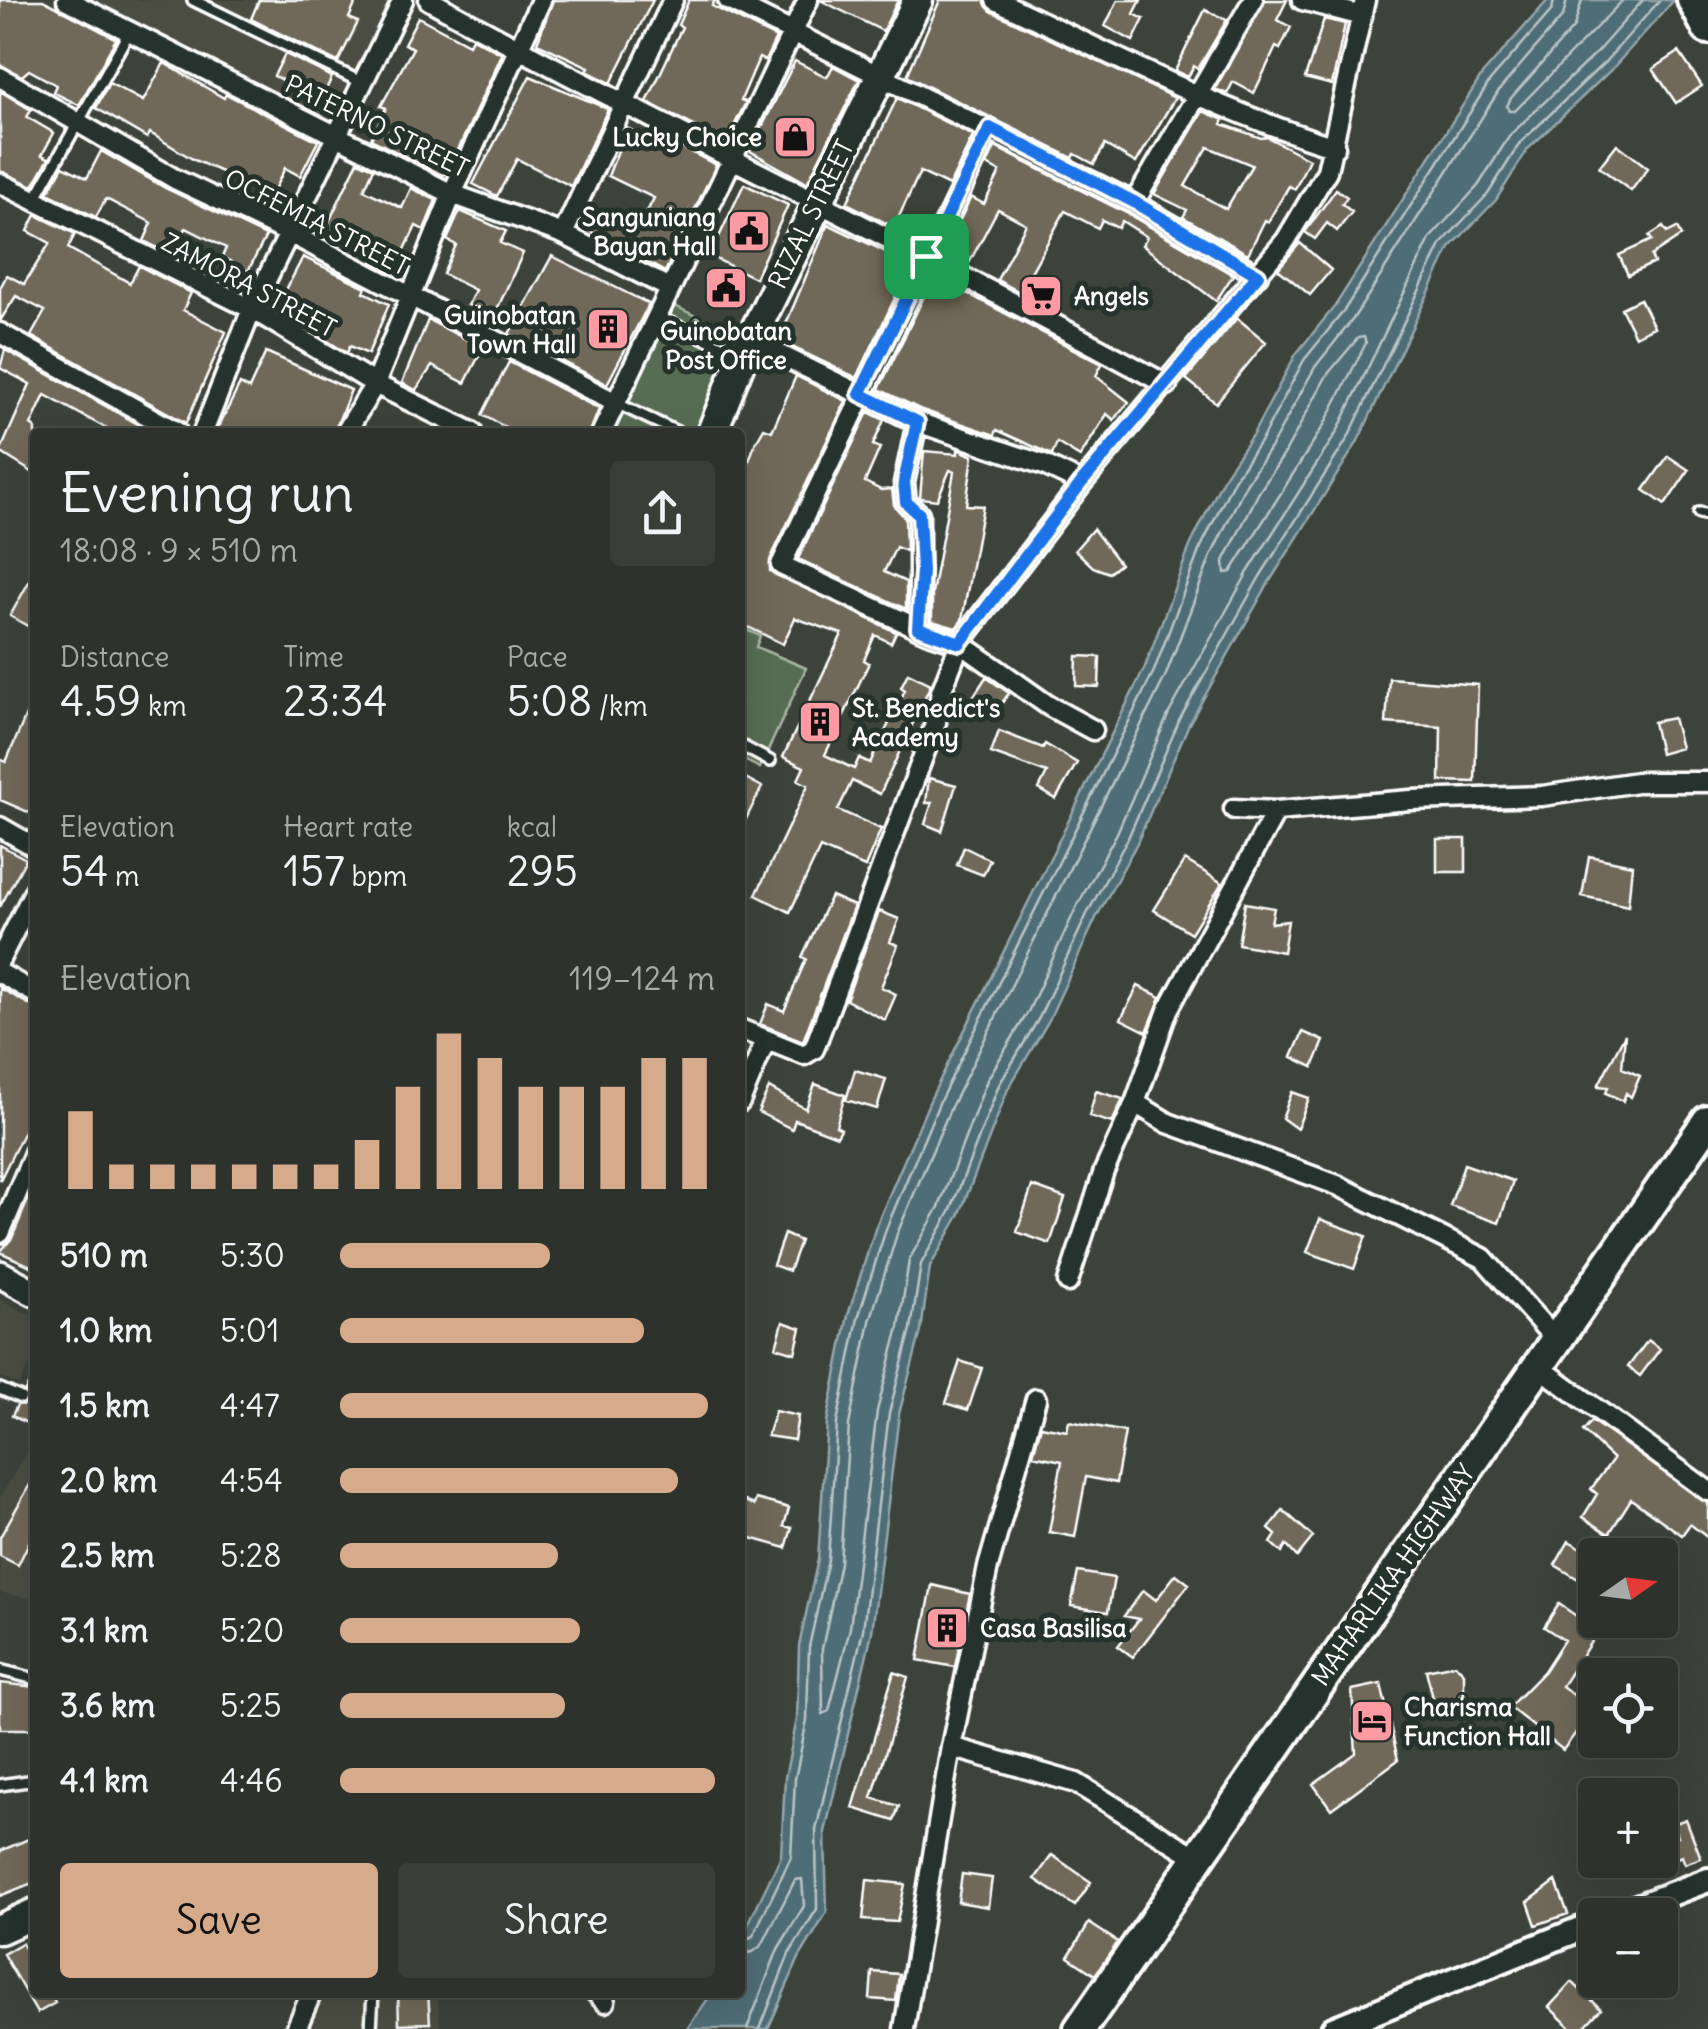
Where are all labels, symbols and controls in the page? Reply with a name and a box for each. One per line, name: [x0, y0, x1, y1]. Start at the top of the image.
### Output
street label: PATERNO STREET: [280, 68, 474, 184]
shop icon: Lucky Choice: [772, 114, 818, 160]
place label: Lucky Choice: [612, 121, 762, 153]
street label: RIZAL STREET: [761, 134, 861, 294]
street label: OCFEMIA STREET: [219, 162, 415, 282]
place label: Sanguniang Bayan Hall: [582, 201, 716, 262]
public building icon: Sanguniang Bayan Hall: [726, 208, 772, 254]
pin: [884, 214, 969, 299]
street label: ZAMORA STREET: [156, 226, 342, 344]
icon: arrive: [899, 229, 954, 284]
public building icon: Guinobatan Post Office: [703, 265, 749, 311]
supermarket icon: Angels: [1018, 273, 1064, 319]
place label: Angels: [1074, 280, 1149, 312]
place label: Guinobatan Town Hall: [444, 299, 577, 360]
building icon: Guinobatan Town Hall: [585, 306, 631, 352]
place label: Guinobatan Post Office: [660, 315, 793, 376]
text: Evening run: [60, 458, 354, 527]
button: share: [610, 461, 715, 566]
text: 18:08 · 9 × 510 m: [60, 530, 298, 571]
text: Distance: [60, 639, 169, 675]
text: Time: [283, 639, 344, 675]
text: Pace: [507, 639, 568, 675]
text: 4.59: [60, 675, 141, 727]
text: 23:34: [283, 675, 388, 727]
text: 5:08: [507, 675, 592, 727]
text: km: [141, 688, 187, 724]
text: /km: [592, 688, 648, 724]
place label: St. Benedict's Academy: [852, 692, 1000, 753]
building icon: St. Benedict's Academy: [797, 699, 843, 745]
text: Elevation: [60, 809, 175, 845]
text: Heart rate: [283, 809, 413, 845]
text: kcal: [507, 809, 557, 845]
text: 54: [60, 845, 108, 897]
text: 157: [283, 845, 345, 897]
text: 295: [507, 845, 578, 897]
text: m: [108, 858, 140, 894]
text: bpm: [345, 858, 407, 894]
text: Elevation: [60, 958, 191, 999]
text: 119–124 m: [569, 958, 715, 999]
text: 510 m: [60, 1235, 148, 1276]
text: 5:30: [220, 1235, 285, 1276]
text: 1.0 km: [60, 1310, 152, 1351]
text: 5:01: [220, 1310, 279, 1351]
text: 1.5 km: [60, 1385, 150, 1426]
text: 4:47: [220, 1385, 280, 1426]
street label: MAHARLIKA HIGHWAY: [1304, 1458, 1482, 1692]
text: 2.0 km: [60, 1460, 157, 1501]
text: 4:54: [220, 1460, 283, 1501]
text: 2.5 km: [60, 1535, 155, 1576]
text: 5:28: [220, 1535, 282, 1576]
north arrow: [1578, 1538, 1678, 1638]
map controls: [1578, 1538, 1678, 1998]
building icon: Casa Basilisa: [924, 1605, 970, 1651]
text: 3.1 km: [60, 1610, 148, 1651]
text: 5:20: [220, 1610, 284, 1651]
place label: Casa Basilisa: [980, 1612, 1127, 1644]
button: locate: [1578, 1658, 1678, 1758]
text: 3.6 km: [60, 1685, 155, 1726]
text: 5:25: [220, 1685, 282, 1726]
place label: Charisma Function Hall: [1404, 1691, 1551, 1752]
hotel icon: Charisma Function Hall: [1349, 1698, 1395, 1744]
text: 4.1 km: [60, 1760, 149, 1801]
text: 4:46: [220, 1760, 283, 1801]
button: +: [1578, 1778, 1678, 1878]
button: Save: [60, 1863, 378, 1978]
button: Share: [398, 1863, 715, 1978]
button: −: [1578, 1898, 1678, 1998]

